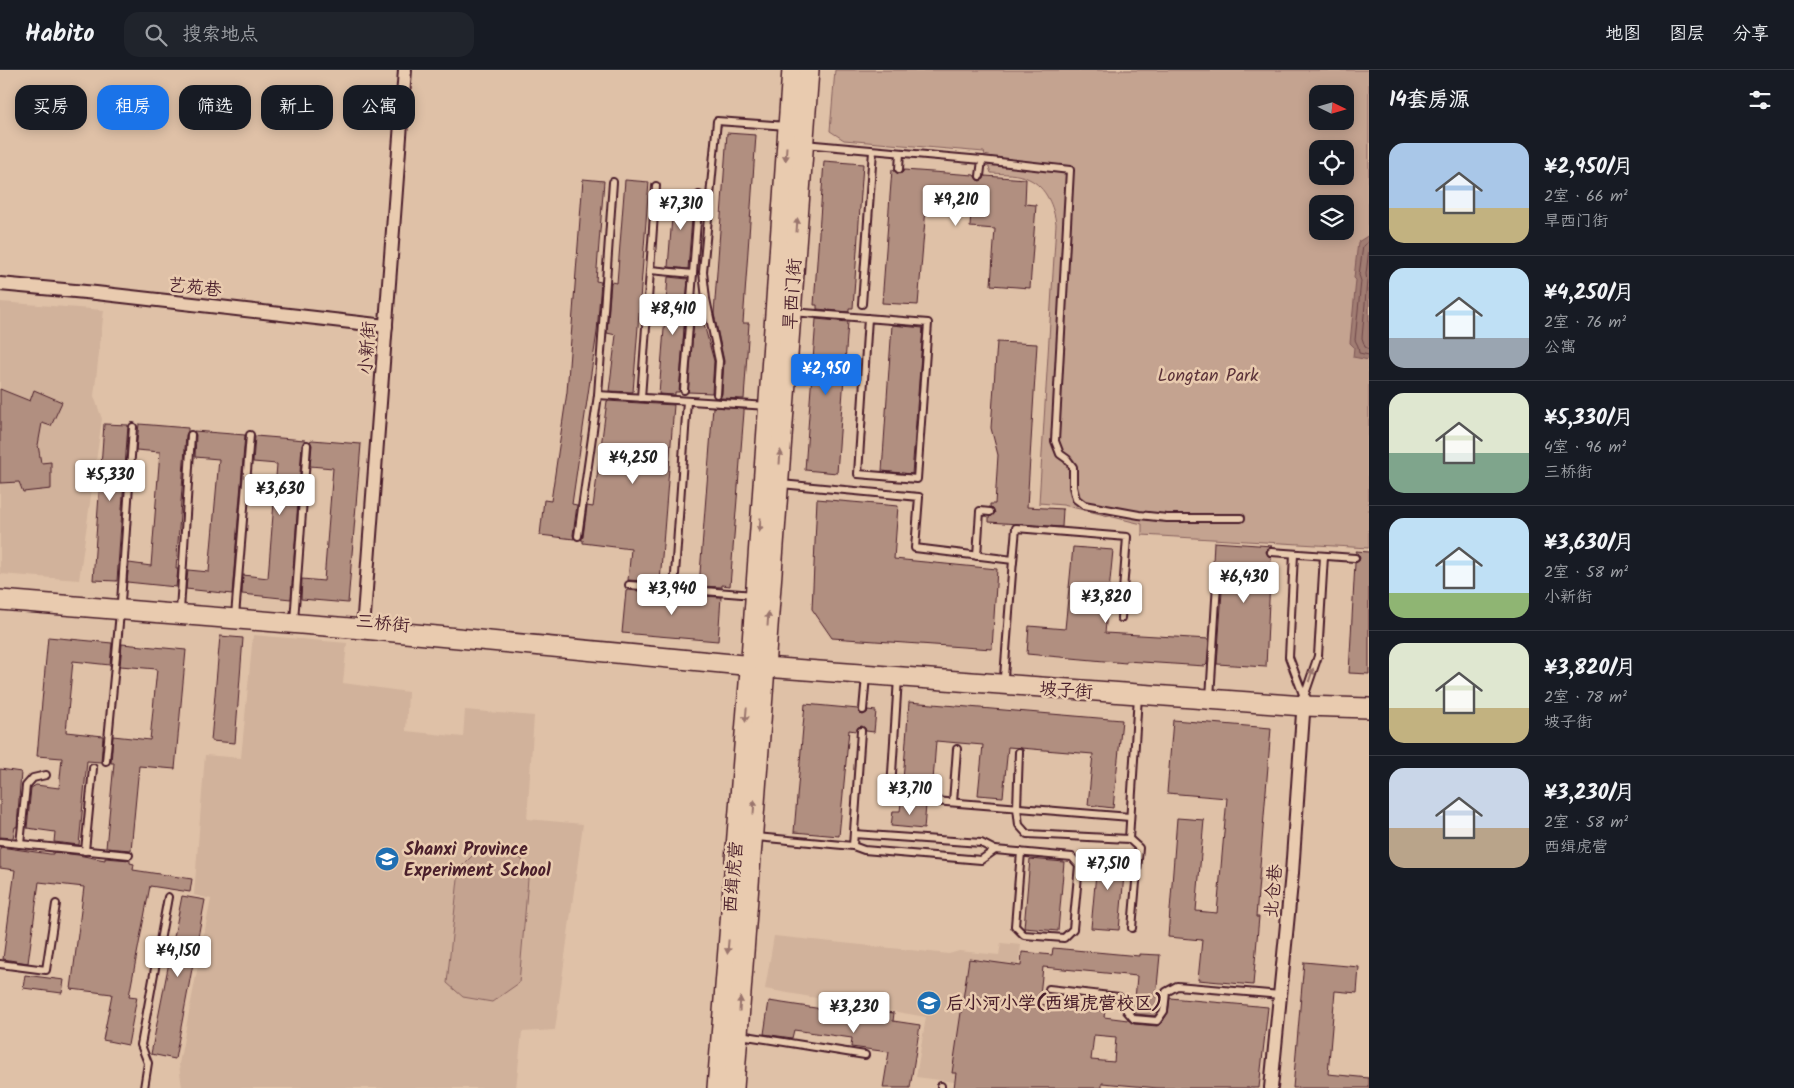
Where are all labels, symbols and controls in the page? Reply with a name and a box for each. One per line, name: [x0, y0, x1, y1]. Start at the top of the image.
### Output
search box: [124, 12, 474, 57]
text: Habito: [25, 15, 94, 54]
text: 搜索地点: [182, 20, 259, 50]
text: 地图: [1605, 20, 1641, 49]
text: 图层: [1669, 20, 1705, 49]
text: 分享: [1733, 20, 1769, 49]
icon: search: [142, 21, 170, 49]
text: 14套房源: [1389, 84, 1470, 117]
chip: 买房: [15, 85, 87, 130]
chip: 租房: [97, 85, 169, 130]
chip: 筛选: [179, 85, 251, 130]
chip: 新上: [261, 85, 333, 130]
chip: 公寓: [343, 85, 415, 130]
north arrow: [1309, 85, 1354, 130]
map controls: [1309, 85, 1354, 240]
icon: filters: [1746, 86, 1774, 114]
button: locate: [1309, 140, 1354, 185]
one-way arrow: [782, 146, 790, 162]
text: ¥2,950/月: [1544, 151, 1634, 184]
icon: home: [1429, 163, 1489, 223]
pin: ¥9,210: [915, 184, 997, 227]
text: 2室 · 66 m²: [1544, 184, 1628, 209]
text: ¥9,210: [934, 188, 978, 213]
pin: ¥7,310: [640, 189, 722, 231]
text: ¥7,310: [659, 192, 703, 217]
button: layers: [1309, 195, 1354, 240]
text: 旱西门街: [1544, 209, 1608, 234]
one-way arrow: [793, 217, 801, 233]
street label: 旱西门街: [777, 257, 810, 331]
street label: 艺苑巷: [166, 271, 223, 306]
text: ¥4,250/月: [1544, 277, 1634, 310]
icon: home: [1429, 288, 1489, 348]
pin: ¥8,410: [632, 294, 714, 336]
text: ¥8,410: [650, 297, 696, 322]
text: 2室 · 76 m²: [1544, 310, 1626, 335]
street label: 小新街: [352, 320, 385, 376]
text: 公寓: [1544, 335, 1576, 360]
pin: ¥2,950: [785, 354, 867, 396]
text: ¥2,950: [802, 357, 850, 382]
park label: Longtan Park: [1158, 362, 1259, 391]
text: ¥5,330/月: [1544, 402, 1634, 435]
icon: home: [1429, 413, 1489, 473]
text: 4室 · 96 m²: [1544, 435, 1626, 460]
pin: ¥4,250: [592, 442, 674, 485]
text: ¥4,250: [609, 446, 657, 471]
one-way arrow: [776, 449, 784, 465]
pin: ¥5,330: [69, 460, 151, 502]
text: 三桥街: [1544, 460, 1592, 485]
text: ¥5,330: [86, 463, 134, 488]
pin: ¥3,630: [239, 474, 321, 516]
text: ¥3,630: [256, 477, 304, 502]
one-way arrow: [756, 517, 764, 533]
text: ¥3,630/月: [1544, 527, 1634, 560]
icon: home: [1429, 538, 1489, 598]
text: 2室 · 58 m²: [1544, 560, 1628, 585]
pin: ¥6,430: [1203, 562, 1285, 604]
text: ¥6,430: [1220, 565, 1268, 590]
pin: ¥3,940: [631, 574, 713, 616]
text: ¥3,940: [648, 577, 696, 602]
pin: ¥3,820: [1065, 582, 1147, 624]
text: ¥3,820: [1081, 585, 1131, 610]
text: 小新街: [1544, 585, 1592, 610]
street label: 三桥街: [355, 608, 411, 641]
one-way arrow: [764, 611, 772, 627]
text: ¥3,820/月: [1544, 652, 1636, 685]
icon: home: [1429, 663, 1489, 723]
one-way arrow: [1308, 668, 1316, 683]
street label: 坡子街: [1038, 675, 1094, 708]
text: 2室 · 78 m²: [1544, 685, 1627, 710]
one-way arrow: [742, 707, 750, 723]
text: 坡子街: [1544, 710, 1592, 735]
pin: ¥3,710: [869, 774, 951, 816]
text: ¥3,710: [888, 777, 932, 802]
text: ¥3,230/月: [1544, 777, 1635, 810]
icon: home: [1429, 788, 1489, 848]
one-way arrow: [750, 799, 758, 815]
text: 2室 · 58 m²: [1544, 810, 1628, 835]
text: 西缉虎营: [1544, 835, 1608, 860]
place label: Shanxi Province Experiment School: [404, 836, 551, 886]
street label: 西缉虎营: [717, 840, 752, 914]
school or university icon: Shanxi Province Experiment School: [374, 846, 400, 872]
pin: ¥7,510: [1067, 848, 1149, 891]
text: ¥7,510: [1087, 852, 1129, 877]
street label: 北仓巷: [1258, 863, 1291, 919]
pin: ¥4,150: [137, 936, 219, 978]
text: ¥4,150: [156, 939, 200, 964]
one-way arrow: [724, 939, 732, 955]
school or university icon: 后小河小学(西缉虎营校区): [916, 990, 942, 1016]
place label: 后小河小学(西缉虎营校区): [946, 990, 1162, 1019]
pin: ¥3,230: [813, 992, 895, 1034]
text: ¥3,230: [829, 995, 879, 1020]
one-way arrow: [736, 996, 744, 1012]

